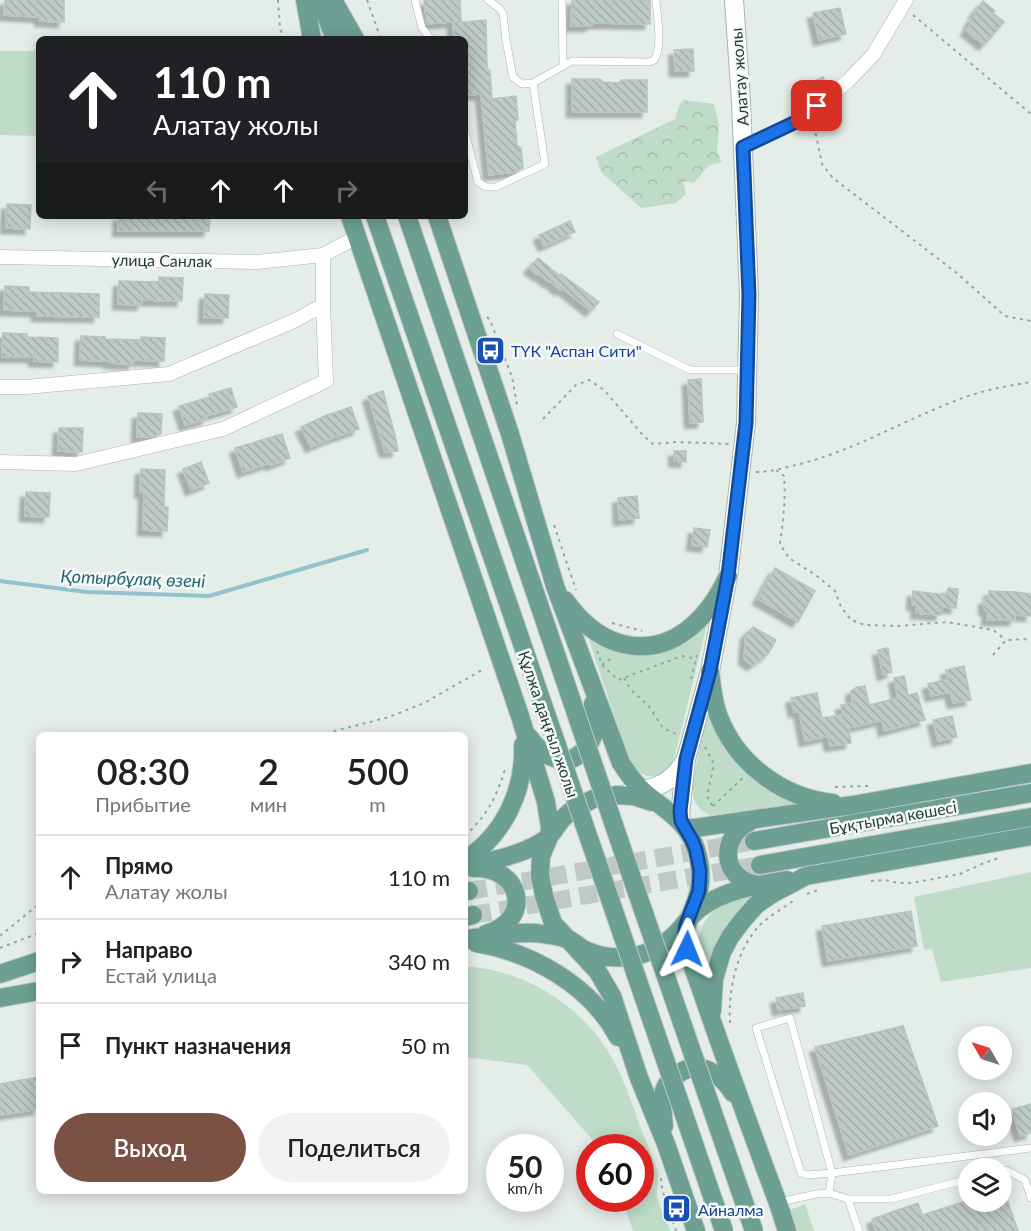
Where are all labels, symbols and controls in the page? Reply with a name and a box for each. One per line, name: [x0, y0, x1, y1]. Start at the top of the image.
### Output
street label: Алатау жолы: [726, 27, 752, 127]
text: 110 m: [153, 57, 271, 107]
icon: ahead: [54, 60, 132, 138]
pin: [791, 80, 842, 131]
icon: arrive: [800, 89, 833, 122]
text: Алатау жолы: [153, 108, 319, 141]
icon: left: [141, 174, 174, 207]
icon: ahead: [204, 174, 237, 207]
icon: ahead: [267, 174, 300, 207]
icon: right: [330, 174, 363, 207]
street label: улица Санлак: [111, 250, 213, 270]
bus stop icon: ТҮК "Аспан Сити": [474, 334, 506, 366]
place label: ТҮК "Аспан Сити": [511, 341, 642, 360]
water label: Қотырбұлақ өзені: [60, 564, 206, 592]
street label: Құлжа даңғыл жолы: [515, 648, 583, 800]
text: 08:30: [97, 749, 189, 793]
text: 2: [258, 749, 279, 793]
text: 500: [346, 749, 409, 793]
text: Прибытие: [95, 792, 191, 816]
text: мин: [250, 792, 287, 816]
text: m: [369, 792, 386, 816]
street label: Бұқтырма көшесі: [828, 796, 958, 838]
text: Прямо: [105, 852, 173, 879]
icon: ahead: [54, 861, 87, 894]
text: 110 m: [388, 864, 450, 891]
text: Алатау жолы: [105, 879, 228, 903]
position arrow: [655, 917, 719, 981]
text: Направо: [105, 936, 193, 963]
icon: right: [54, 945, 87, 978]
text: 340 m: [388, 948, 450, 975]
text: Естай улица: [105, 963, 217, 987]
north arrow: [958, 1026, 1012, 1080]
map controls: [958, 1026, 1012, 1212]
icon: arrive: [54, 1029, 87, 1062]
text: Пункт назначения: [105, 1032, 291, 1059]
text: 50 m: [401, 1032, 450, 1059]
button: sound: [958, 1092, 1012, 1146]
button: Выход: [54, 1113, 246, 1182]
button: Поделиться: [258, 1113, 450, 1182]
speed limit sign: 60: [576, 1134, 654, 1212]
text: 50: [508, 1148, 542, 1184]
button: layers: [958, 1158, 1012, 1212]
text: km/h: [507, 1179, 543, 1197]
bus stop icon: Айналма: [661, 1193, 693, 1225]
place label: Айналма: [698, 1200, 764, 1219]

